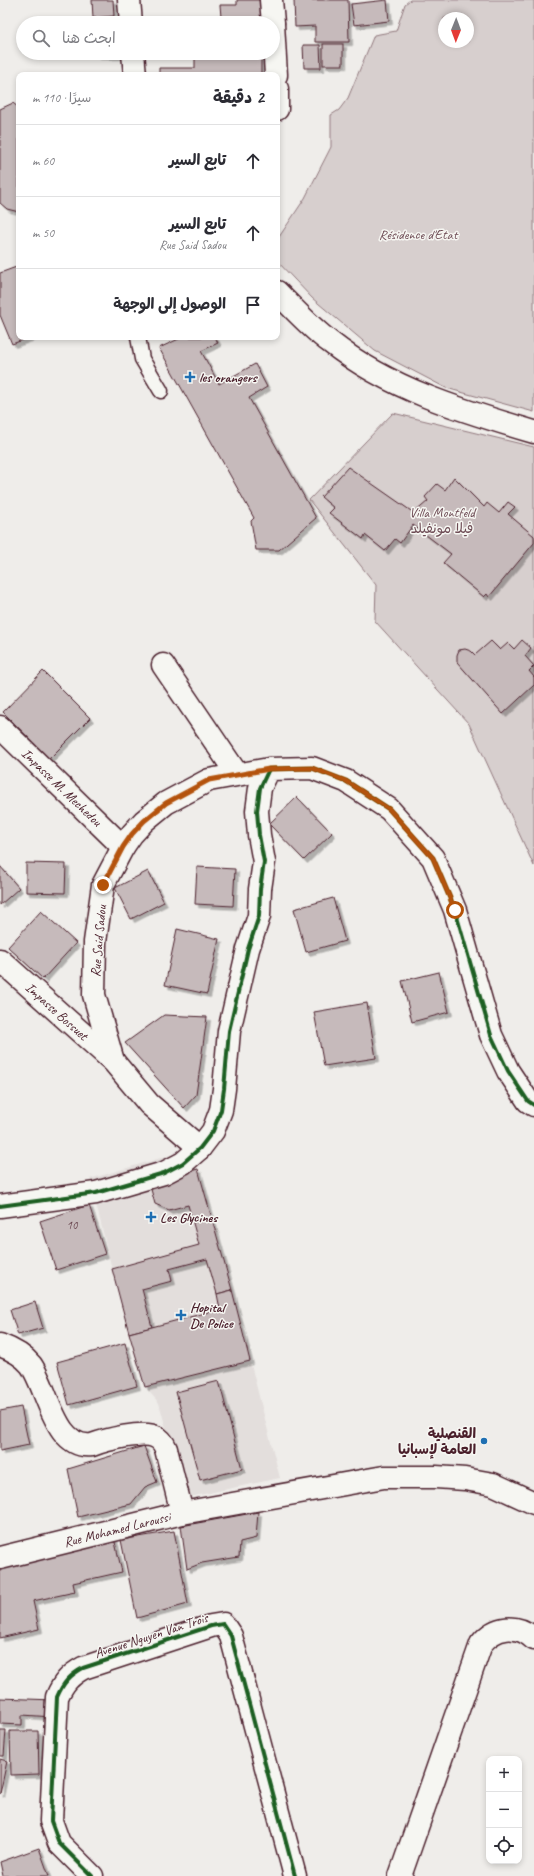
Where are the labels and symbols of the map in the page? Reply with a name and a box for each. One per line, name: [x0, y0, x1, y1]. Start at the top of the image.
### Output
north arrow: [438, 12, 474, 48]
park label: Résidence d'Etat: [379, 226, 459, 243]
place label: les orangers: [199, 369, 259, 386]
marker: les orangers: [184, 371, 196, 383]
park label: Villa Montfeld فيلا مونفيلد: [409, 504, 477, 537]
street label: Impasse M. Mechedou: [18, 745, 106, 830]
route end: [94, 876, 112, 894]
route start: [446, 901, 464, 919]
street label: Rue Said Sadou: [87, 904, 110, 978]
street label: Impasse Bossuet: [22, 979, 93, 1045]
place label: Les Glycines: [160, 1209, 219, 1226]
marker: Les Glycines: [145, 1211, 157, 1223]
house number: 10: [67, 1217, 79, 1233]
place label: Hopital De Police: [190, 1299, 234, 1332]
marker: Hopital De Police: [175, 1309, 187, 1321]
place label: القنصلية العامة لإسبانيا: [398, 1425, 476, 1459]
marker: القنصلية العامة لإسبانيا: [479, 1436, 489, 1446]
street label: Rue Mohamed Laroussi: [62, 1507, 174, 1551]
street label: Avenue Nguyen Van Trois: [92, 1609, 211, 1662]

